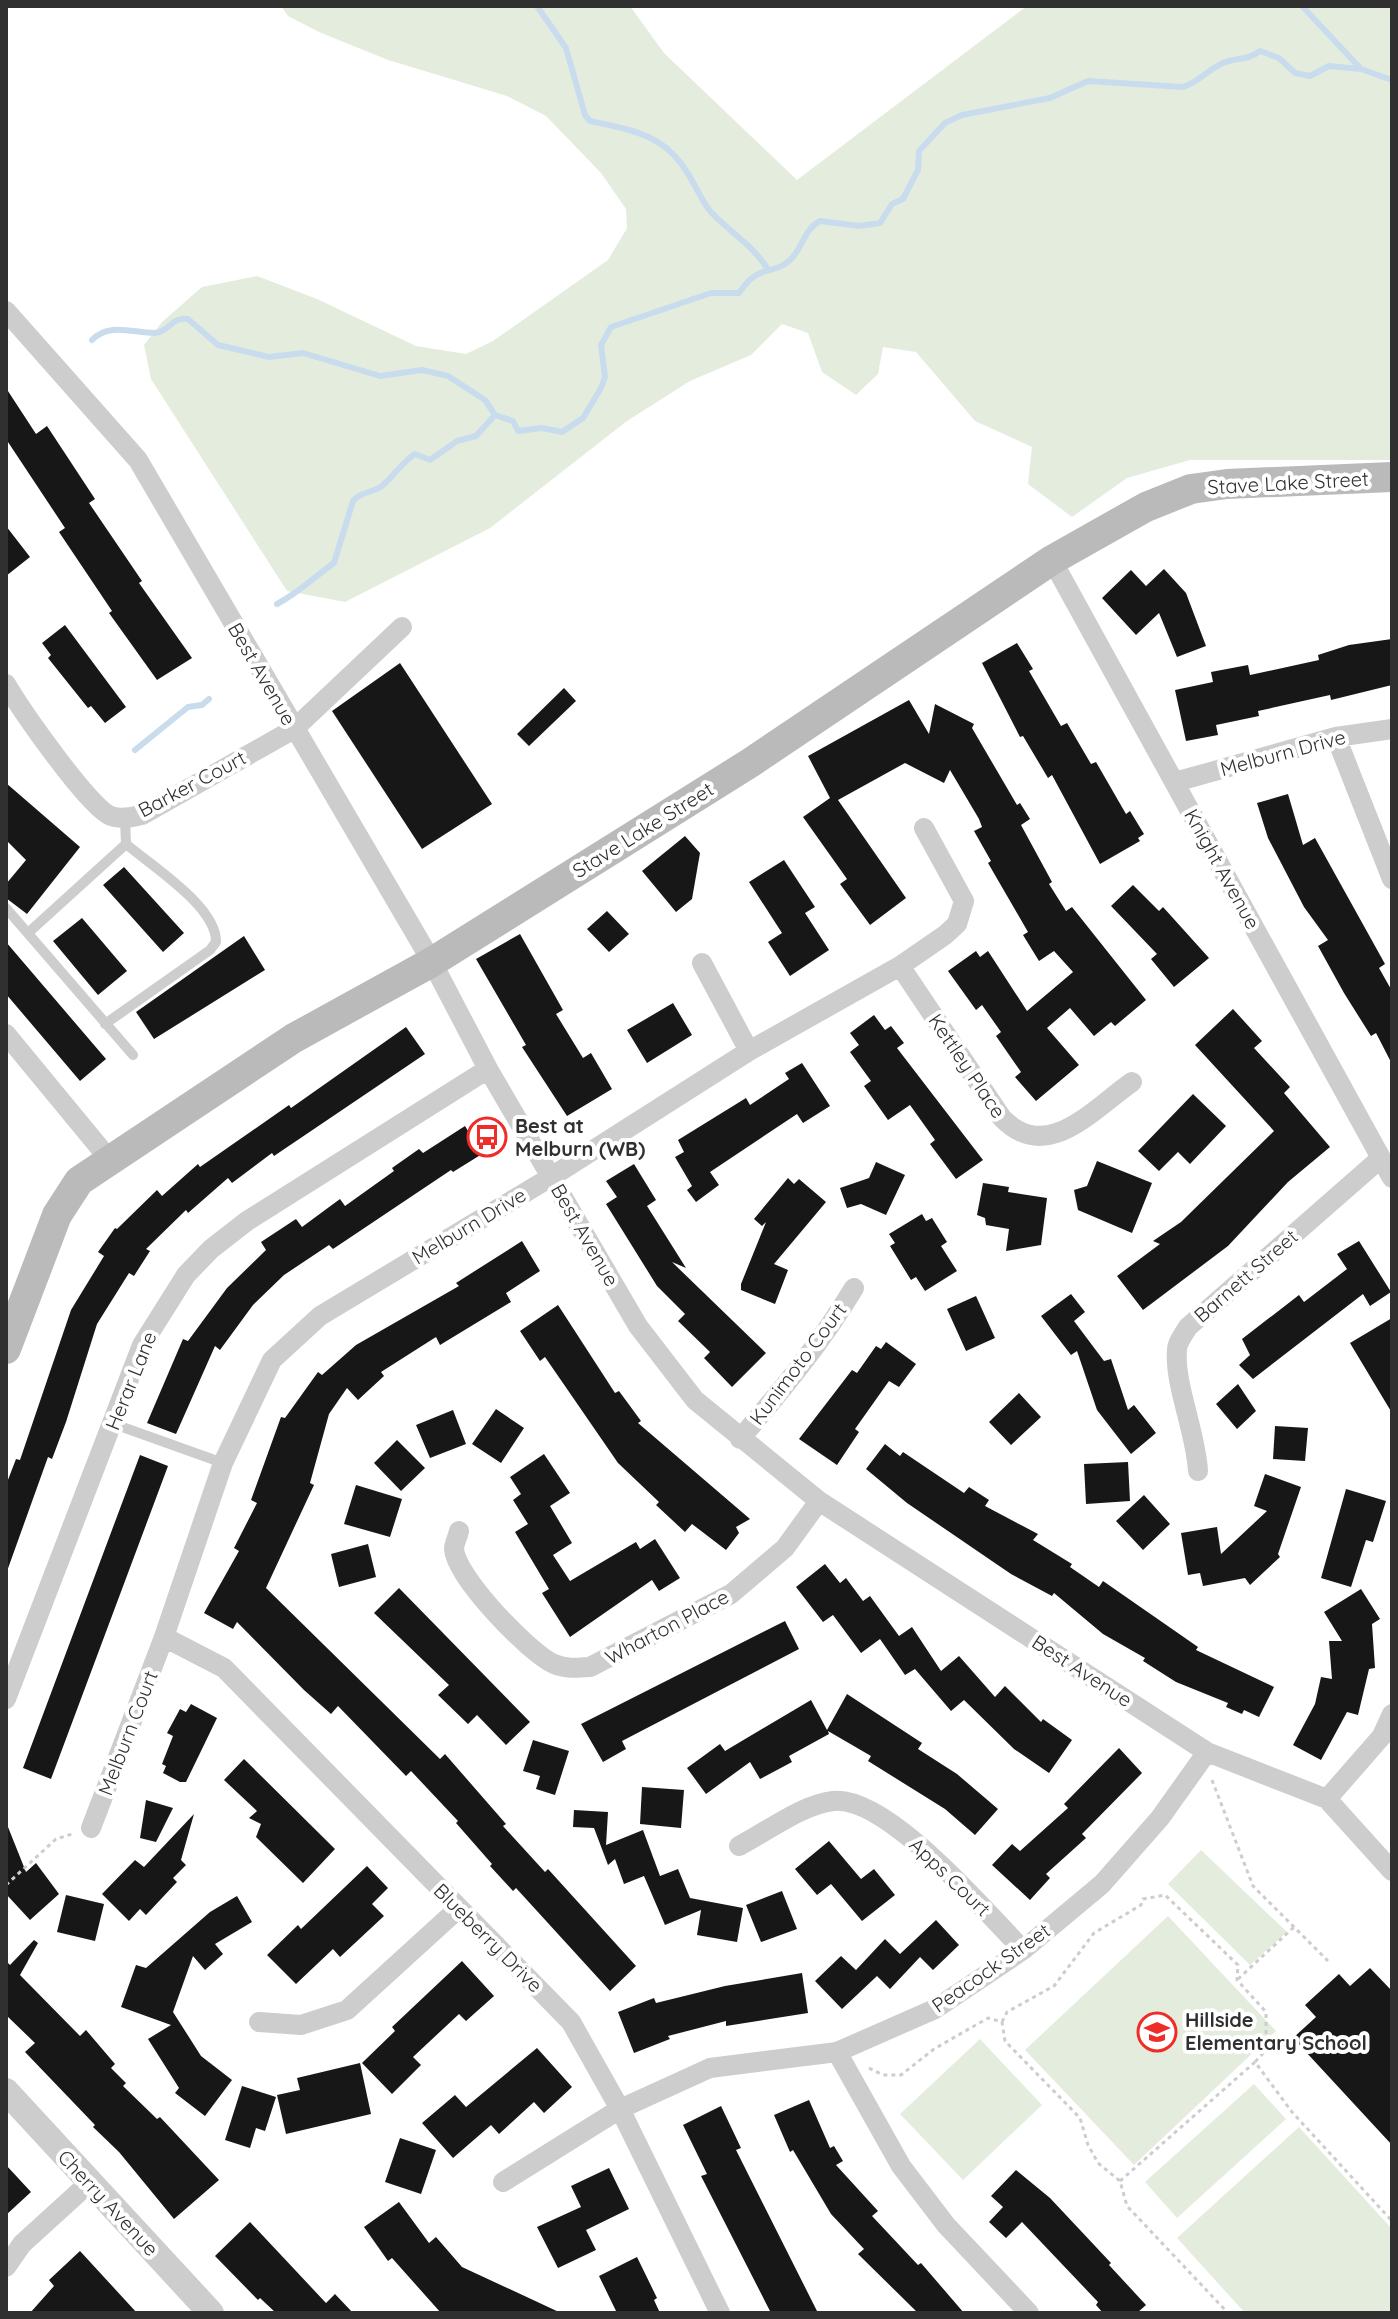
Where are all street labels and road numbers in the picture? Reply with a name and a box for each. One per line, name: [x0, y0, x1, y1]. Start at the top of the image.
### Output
street label: Stave Lake Street: [1207, 466, 1370, 499]
street label: Best Avenue: [223, 618, 302, 730]
street label: Melburn Drive: [1217, 724, 1348, 781]
street label: Barker Court: [134, 745, 250, 822]
street label: Stave Lake Street: [568, 776, 718, 883]
street label: Knight Avenue: [1179, 804, 1266, 933]
street label: Kettley Place: [923, 1009, 1012, 1123]
street label: Best Avenue: [546, 1179, 625, 1291]
street label: Melburn Drive: [407, 1182, 530, 1269]
street label: Barnett Street: [1189, 1224, 1303, 1328]
street label: Kunimoto Court: [744, 1298, 852, 1430]
street label: Herar Lane: [99, 1328, 162, 1434]
street label: Wharton Place: [601, 1583, 733, 1670]
street label: Best Avenue: [1028, 1629, 1137, 1712]
street label: Melburn Court: [92, 1667, 163, 1799]
street label: Apps Court: [905, 1832, 996, 1922]
street label: Blueberry Drive: [429, 1878, 548, 1997]
street label: Peacock Street: [927, 1917, 1055, 2018]
street label: Cherry Avenue: [53, 2144, 164, 2261]

